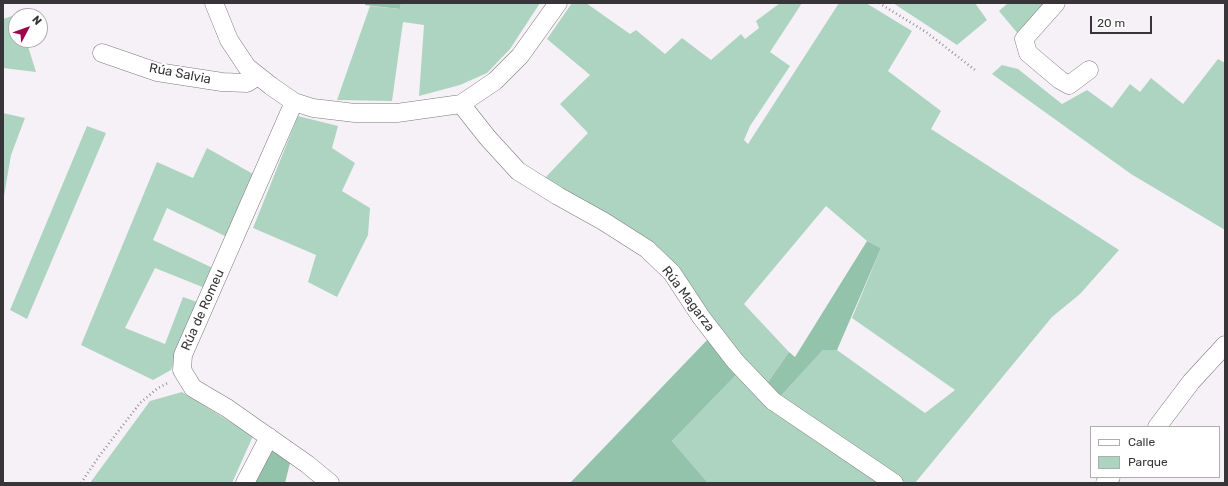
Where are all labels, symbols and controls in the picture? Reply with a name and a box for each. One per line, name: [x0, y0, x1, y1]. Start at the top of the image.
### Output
north arrow: [8, 8, 48, 48]
scale bar: [1092, 8, 1154, 34]
text: N: [29, 13, 44, 28]
text: 20 m: [1097, 16, 1125, 30]
street label: Rúa Salvia: [148, 60, 212, 88]
street label: Rúa Magarza: [658, 263, 718, 335]
street label: Rúa de Romeu: [178, 267, 228, 353]
legend: [1090, 426, 1220, 478]
text: Calle: [1128, 435, 1155, 449]
text: Parque: [1128, 455, 1168, 469]

